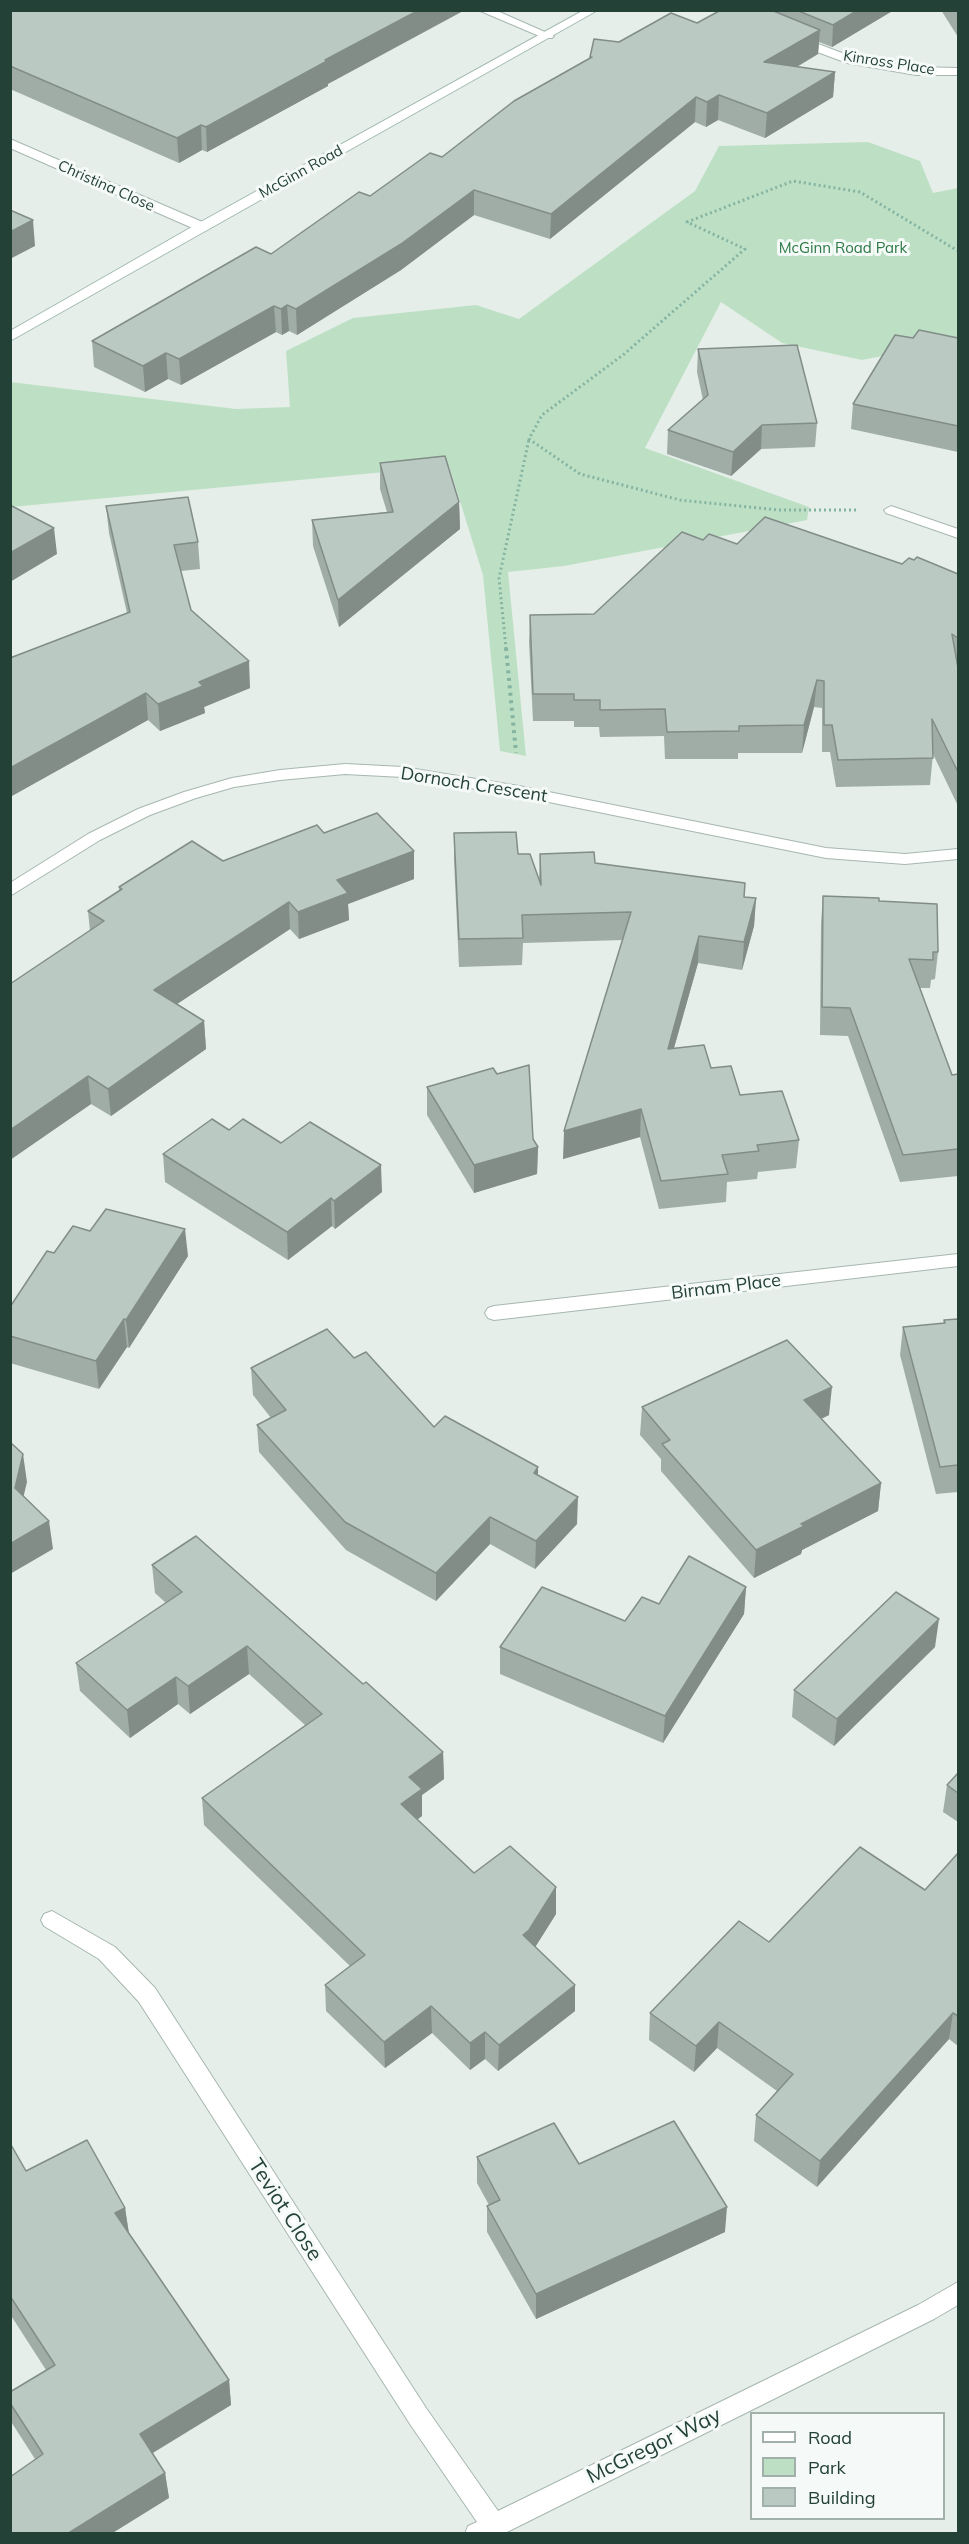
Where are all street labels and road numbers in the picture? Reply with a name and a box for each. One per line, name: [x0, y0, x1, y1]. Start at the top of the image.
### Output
street label: Kinross Place: [842, 47, 936, 79]
street label: McGinn Road: [256, 142, 346, 202]
street label: Christina Close: [55, 157, 157, 215]
street label: Dornoch Crescent: [399, 763, 549, 807]
street label: Birnam Place: [670, 1270, 782, 1304]
street label: Teviot Close: [243, 2154, 327, 2266]
street label: McGregor Way: [583, 2403, 725, 2489]

